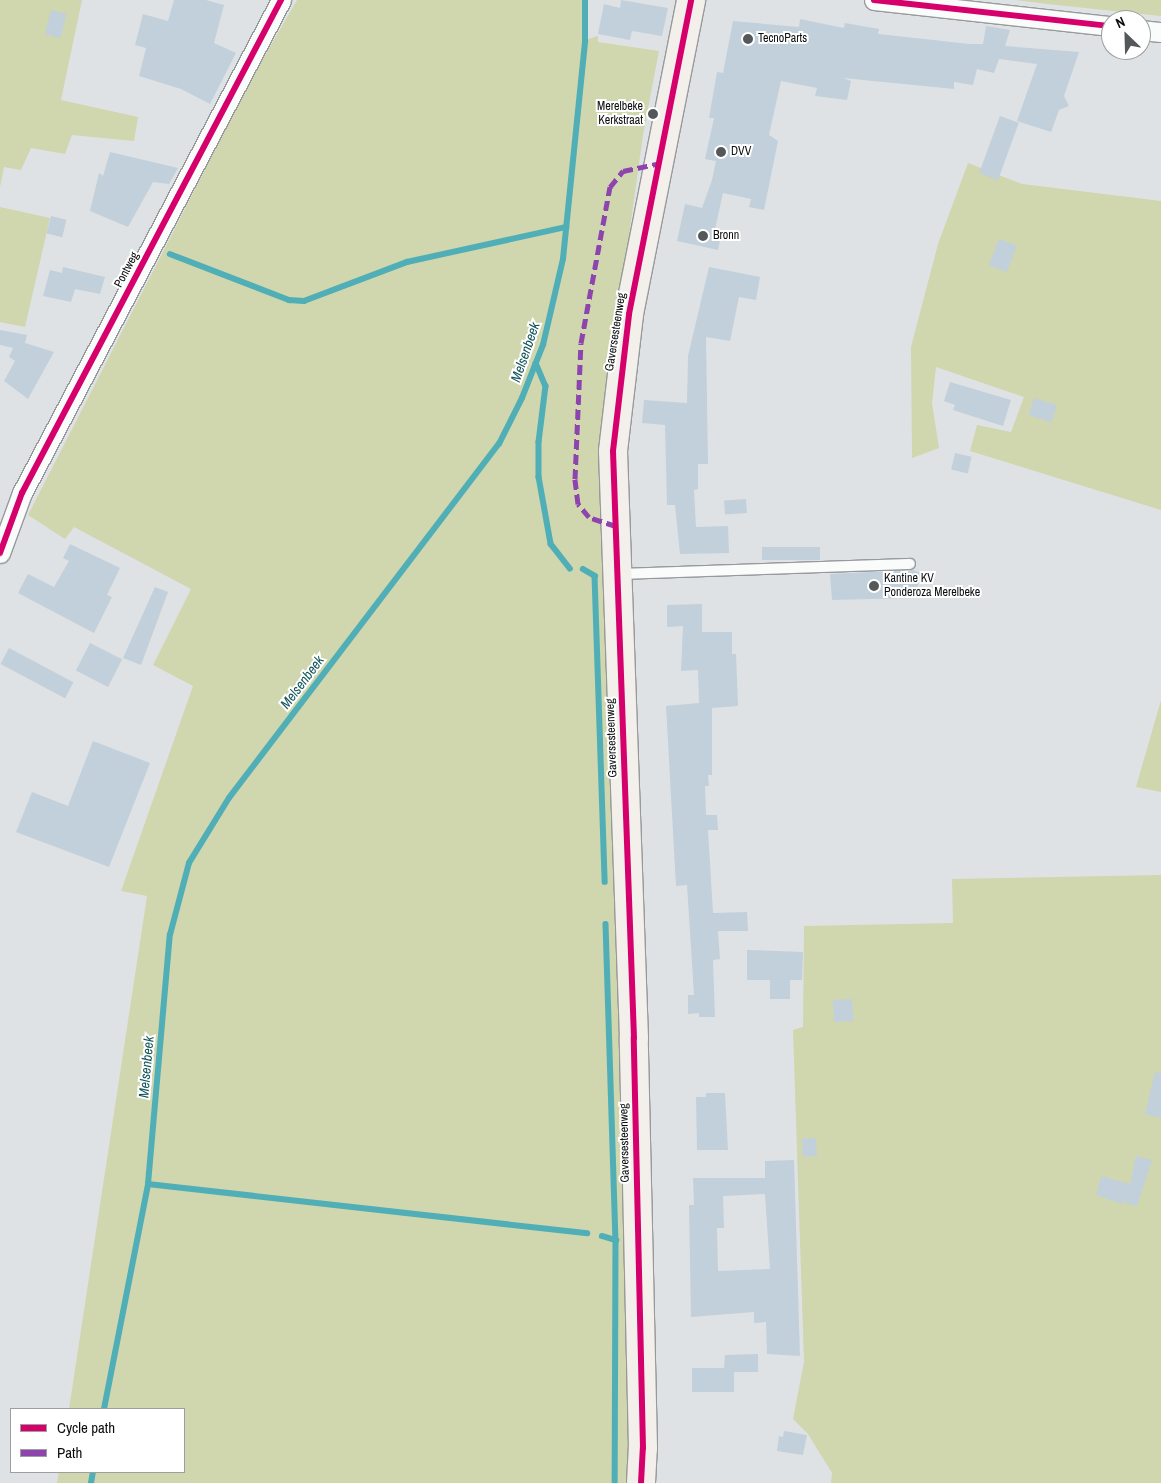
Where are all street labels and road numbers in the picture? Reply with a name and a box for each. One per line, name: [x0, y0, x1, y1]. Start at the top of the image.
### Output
street label: Pontweg: [112, 250, 142, 290]
street label: Gaversesteenweg: [603, 292, 629, 372]
street label: Gaversesteenweg: [603, 698, 621, 778]
street label: Gaversesteenweg: [617, 1103, 633, 1183]

